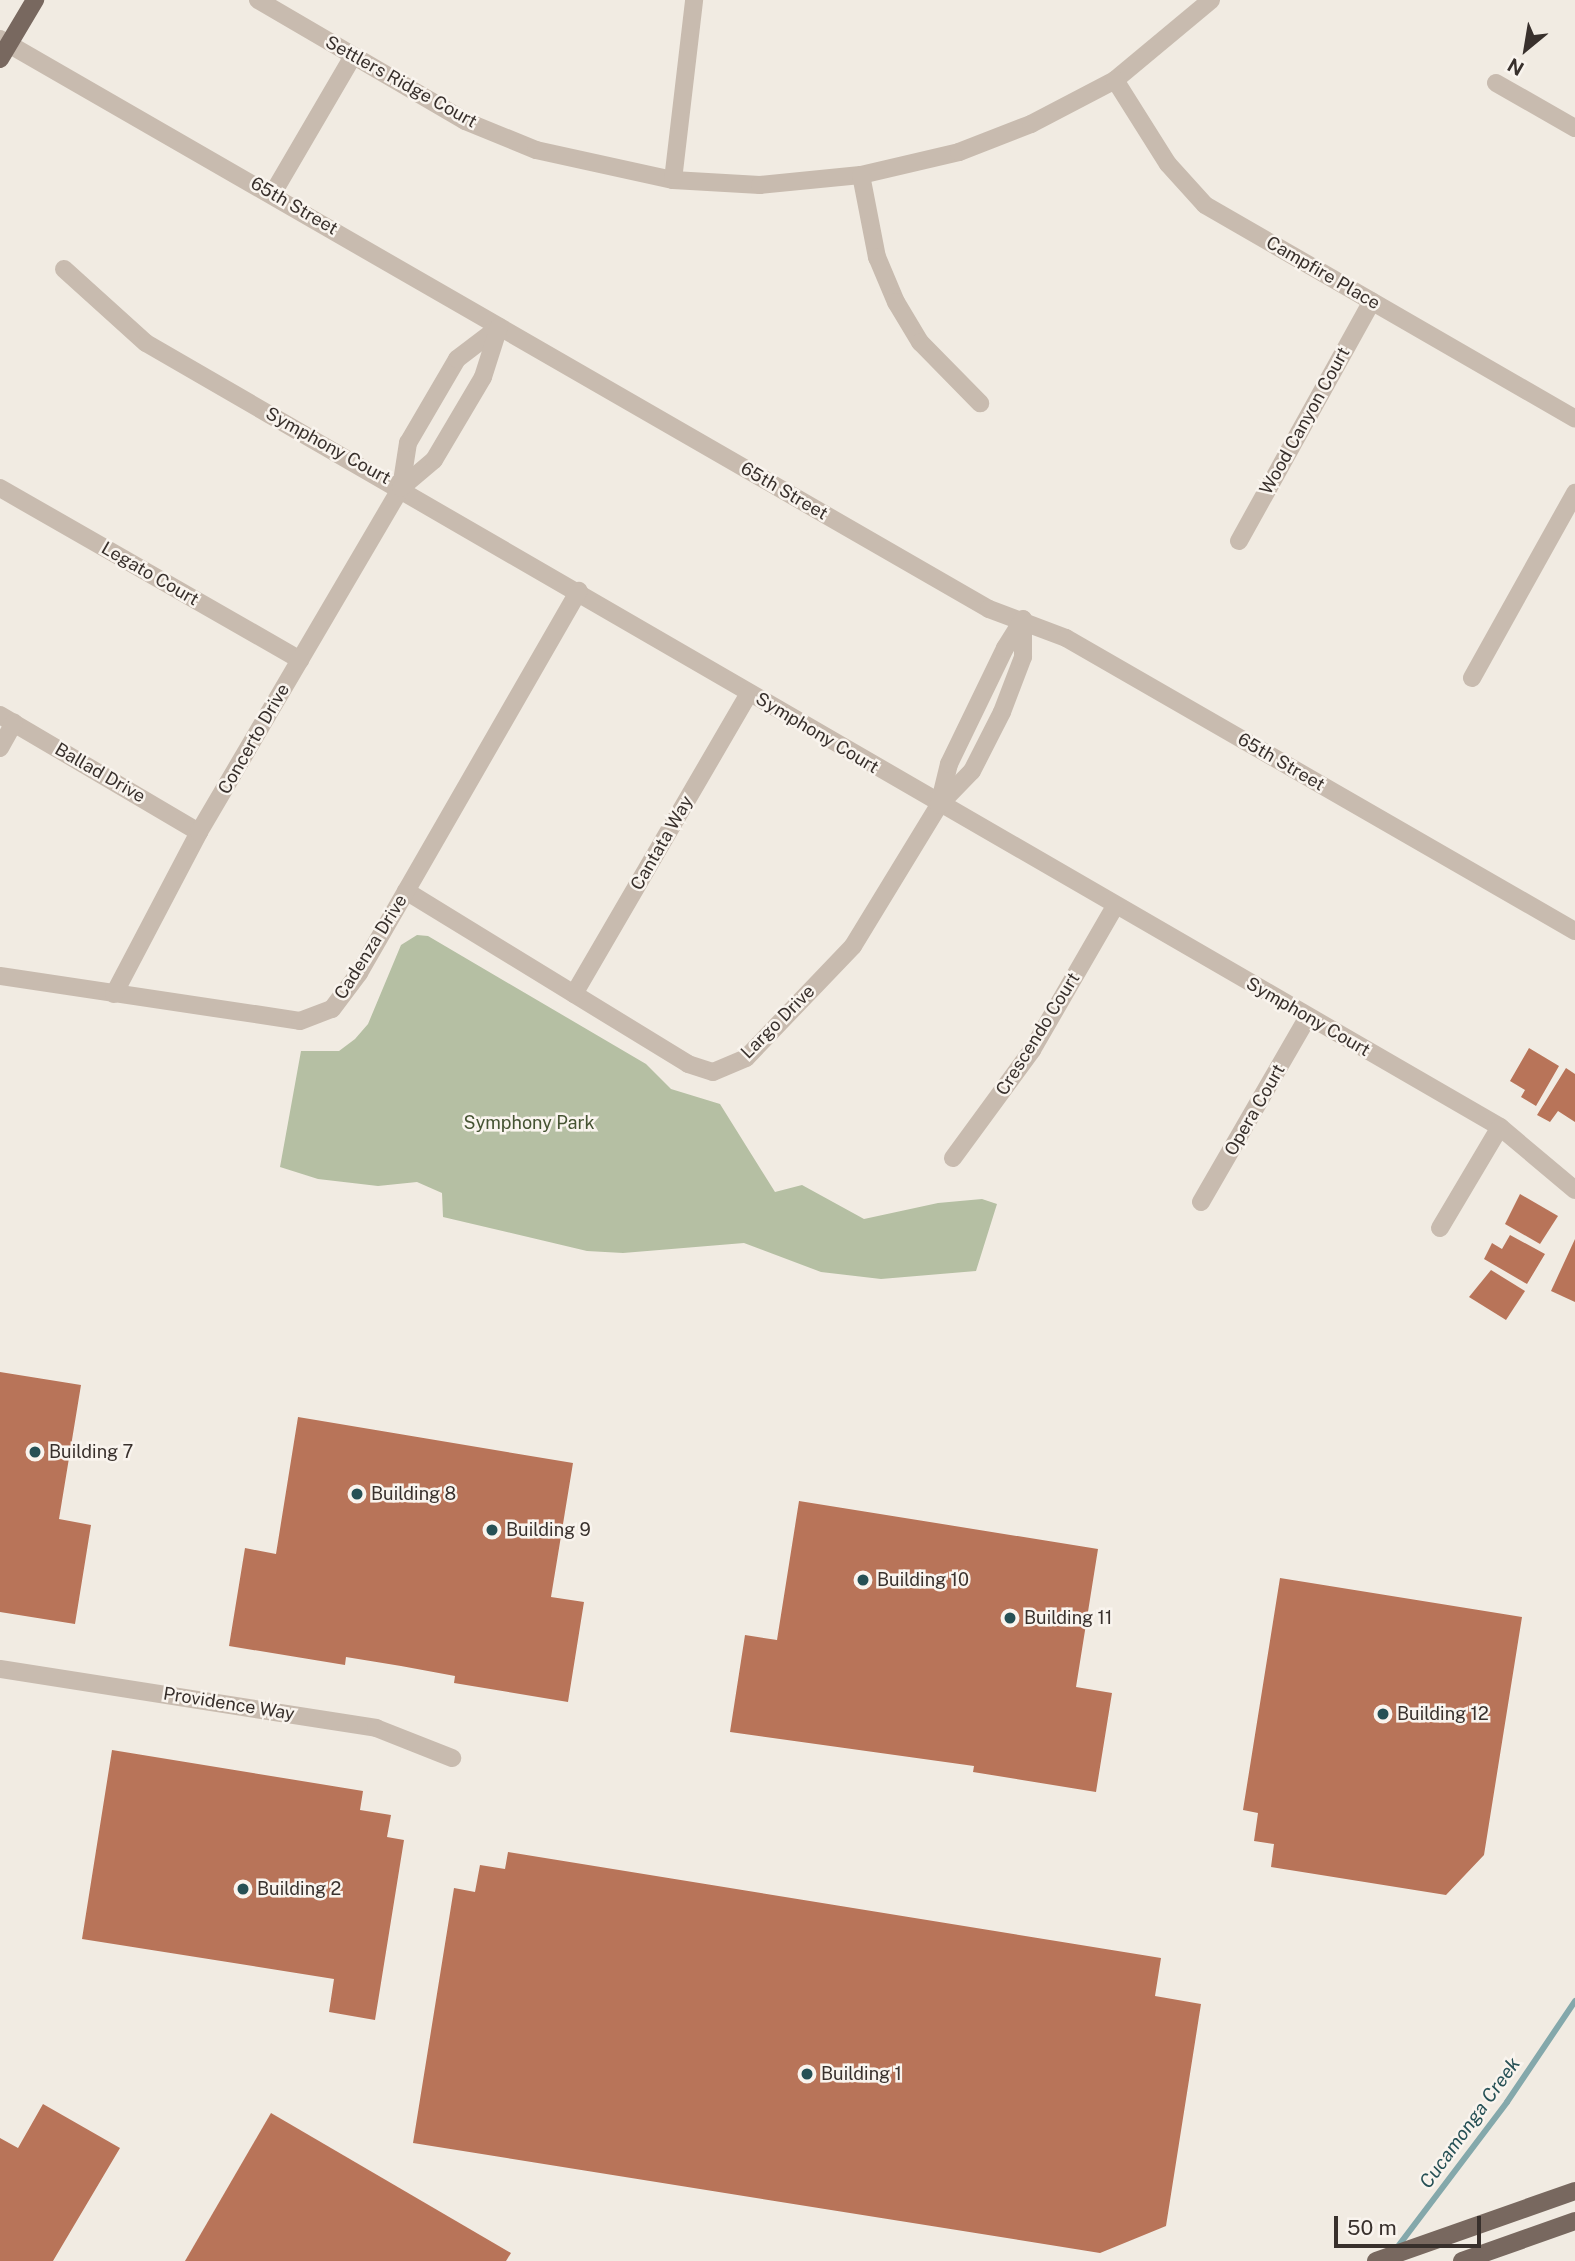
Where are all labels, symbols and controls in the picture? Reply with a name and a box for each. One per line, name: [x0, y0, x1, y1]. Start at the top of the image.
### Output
north arrow: [1491, 14, 1561, 84]
street label: Settlers Ridge Court: [321, 31, 481, 133]
text: N: [1504, 54, 1527, 80]
street label: 65th Street: [247, 172, 341, 240]
street label: Campfire Place: [1262, 232, 1384, 314]
street label: Wood Canyon Court: [1255, 343, 1355, 499]
street label: Symphony Court: [262, 403, 394, 489]
street label: 65th Street: [737, 457, 831, 525]
street label: Legato Court: [97, 537, 203, 611]
street label: Concerto Drive: [214, 680, 294, 798]
street label: Symphony Court: [752, 688, 882, 778]
street label: 65th Street: [1234, 728, 1328, 796]
street label: Ballad Drive: [51, 738, 149, 808]
street label: Cantata Way: [626, 792, 698, 894]
street label: Cadenza Drive: [330, 891, 412, 1003]
street label: Crescendo Court: [991, 968, 1085, 1100]
street label: Symphony Court: [1242, 973, 1374, 1061]
street label: Largo Drive: [737, 981, 819, 1063]
street label: Opera Court: [1220, 1060, 1290, 1160]
park label: Symphony Park: [463, 1112, 595, 1134]
place label: Building 7: [49, 1441, 133, 1463]
marker: Building 7: [27, 1444, 43, 1460]
place label: Building 8: [371, 1483, 456, 1505]
marker: Building 8: [349, 1486, 365, 1502]
place label: Building 9: [506, 1519, 591, 1541]
marker: Building 9: [484, 1522, 500, 1538]
place label: Building 10: [877, 1569, 969, 1591]
marker: Building 10: [855, 1572, 871, 1588]
place label: Building 11: [1024, 1607, 1112, 1629]
marker: Building 11: [1002, 1610, 1018, 1626]
street label: Providence Way: [162, 1683, 296, 1725]
place label: Building 12: [1397, 1703, 1489, 1725]
marker: Building 12: [1375, 1706, 1391, 1722]
place label: Building 2: [257, 1878, 341, 1900]
marker: Building 2: [235, 1881, 251, 1897]
water label: Cucamonga Creek: [1415, 2053, 1525, 2193]
place label: Building 1: [821, 2063, 902, 2085]
marker: Building 1: [799, 2066, 815, 2082]
scale bar: [1337, 2202, 1484, 2246]
text: 50 m: [1347, 2215, 1397, 2240]

